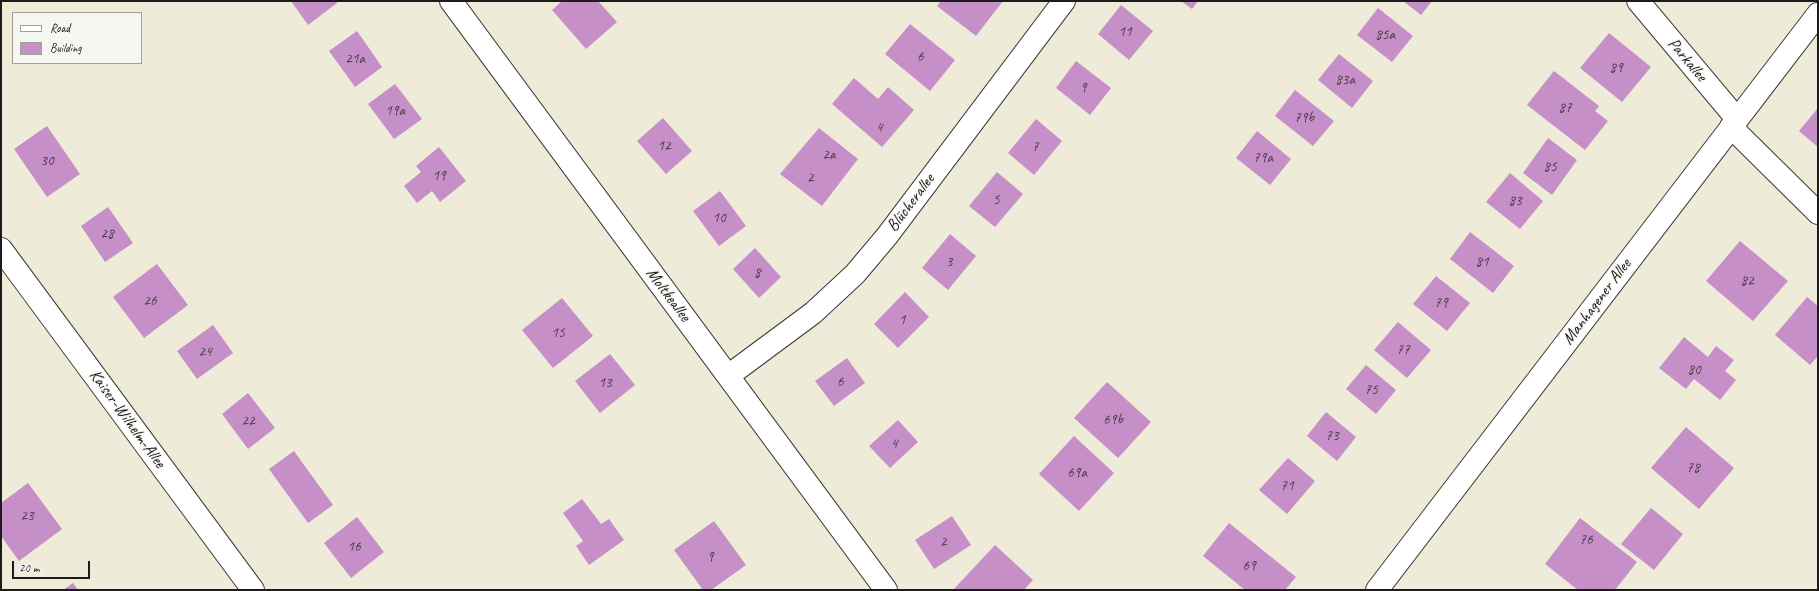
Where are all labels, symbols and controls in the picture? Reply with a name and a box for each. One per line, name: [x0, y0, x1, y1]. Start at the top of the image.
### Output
legend: [12, 12, 142, 64]
text: Road: [50, 20, 70, 36]
house number: 11: [1118, 23, 1132, 41]
house number: 85a: [1375, 26, 1395, 44]
street label: Parkallee: [1663, 34, 1711, 86]
text: Building: [50, 40, 82, 56]
house number: 6: [917, 48, 923, 66]
house number: 21a: [345, 50, 365, 68]
house number: 89: [1609, 59, 1623, 77]
house number: 83a: [1335, 71, 1355, 89]
house number: 9: [1080, 79, 1086, 97]
house number: 87: [1558, 99, 1572, 117]
house number: 19a: [385, 102, 405, 120]
house number: 79b: [1294, 109, 1314, 127]
house number: 4: [876, 119, 882, 137]
house number: 12: [657, 137, 671, 155]
house number: 7: [1032, 138, 1038, 156]
house number: 2a: [822, 146, 836, 164]
house number: 79a: [1253, 149, 1273, 167]
house number: 30: [40, 152, 54, 170]
house number: 85: [1543, 158, 1557, 176]
house number: 19: [432, 167, 446, 185]
house number: 2: [807, 169, 813, 187]
street label: Blücherallee: [883, 170, 939, 236]
house number: 5: [993, 191, 999, 209]
house number: 83: [1508, 192, 1522, 210]
house number: 10: [712, 209, 726, 227]
house number: 28: [100, 225, 114, 243]
house number: 3: [946, 253, 952, 271]
house number: 81: [1475, 253, 1489, 271]
street label: Manhagener Allee: [1558, 255, 1636, 349]
street label: Moltkeallee: [641, 264, 695, 326]
house number: 8: [754, 264, 760, 282]
house number: 82: [1740, 272, 1754, 290]
house number: 26: [143, 292, 157, 310]
house number: 79: [1434, 294, 1448, 312]
house number: 1: [899, 311, 905, 329]
house number: 15: [551, 324, 565, 342]
house number: 77: [1396, 341, 1410, 359]
house number: 24: [198, 343, 212, 361]
house number: 80: [1687, 361, 1701, 379]
street label: Kaiser-Wilhelm-Allee: [84, 366, 170, 472]
house number: 6: [837, 373, 843, 391]
house number: 13: [598, 374, 612, 392]
house number: 75: [1364, 381, 1378, 399]
house number: 69b: [1103, 411, 1123, 429]
house number: 22: [241, 412, 255, 430]
house number: 73: [1325, 427, 1339, 445]
house number: 4: [891, 435, 897, 453]
house number: 78: [1686, 459, 1700, 477]
house number: 69a: [1067, 464, 1087, 482]
house number: 71: [1280, 477, 1294, 495]
house number: 23: [20, 507, 34, 525]
house number: 76: [1579, 531, 1593, 549]
house number: 2: [940, 533, 946, 551]
house number: 16: [347, 538, 361, 556]
house number: 9: [707, 548, 713, 566]
scale bar: [14, 553, 92, 579]
house number: 69: [1242, 557, 1256, 575]
text: 20 m: [19, 560, 39, 576]

